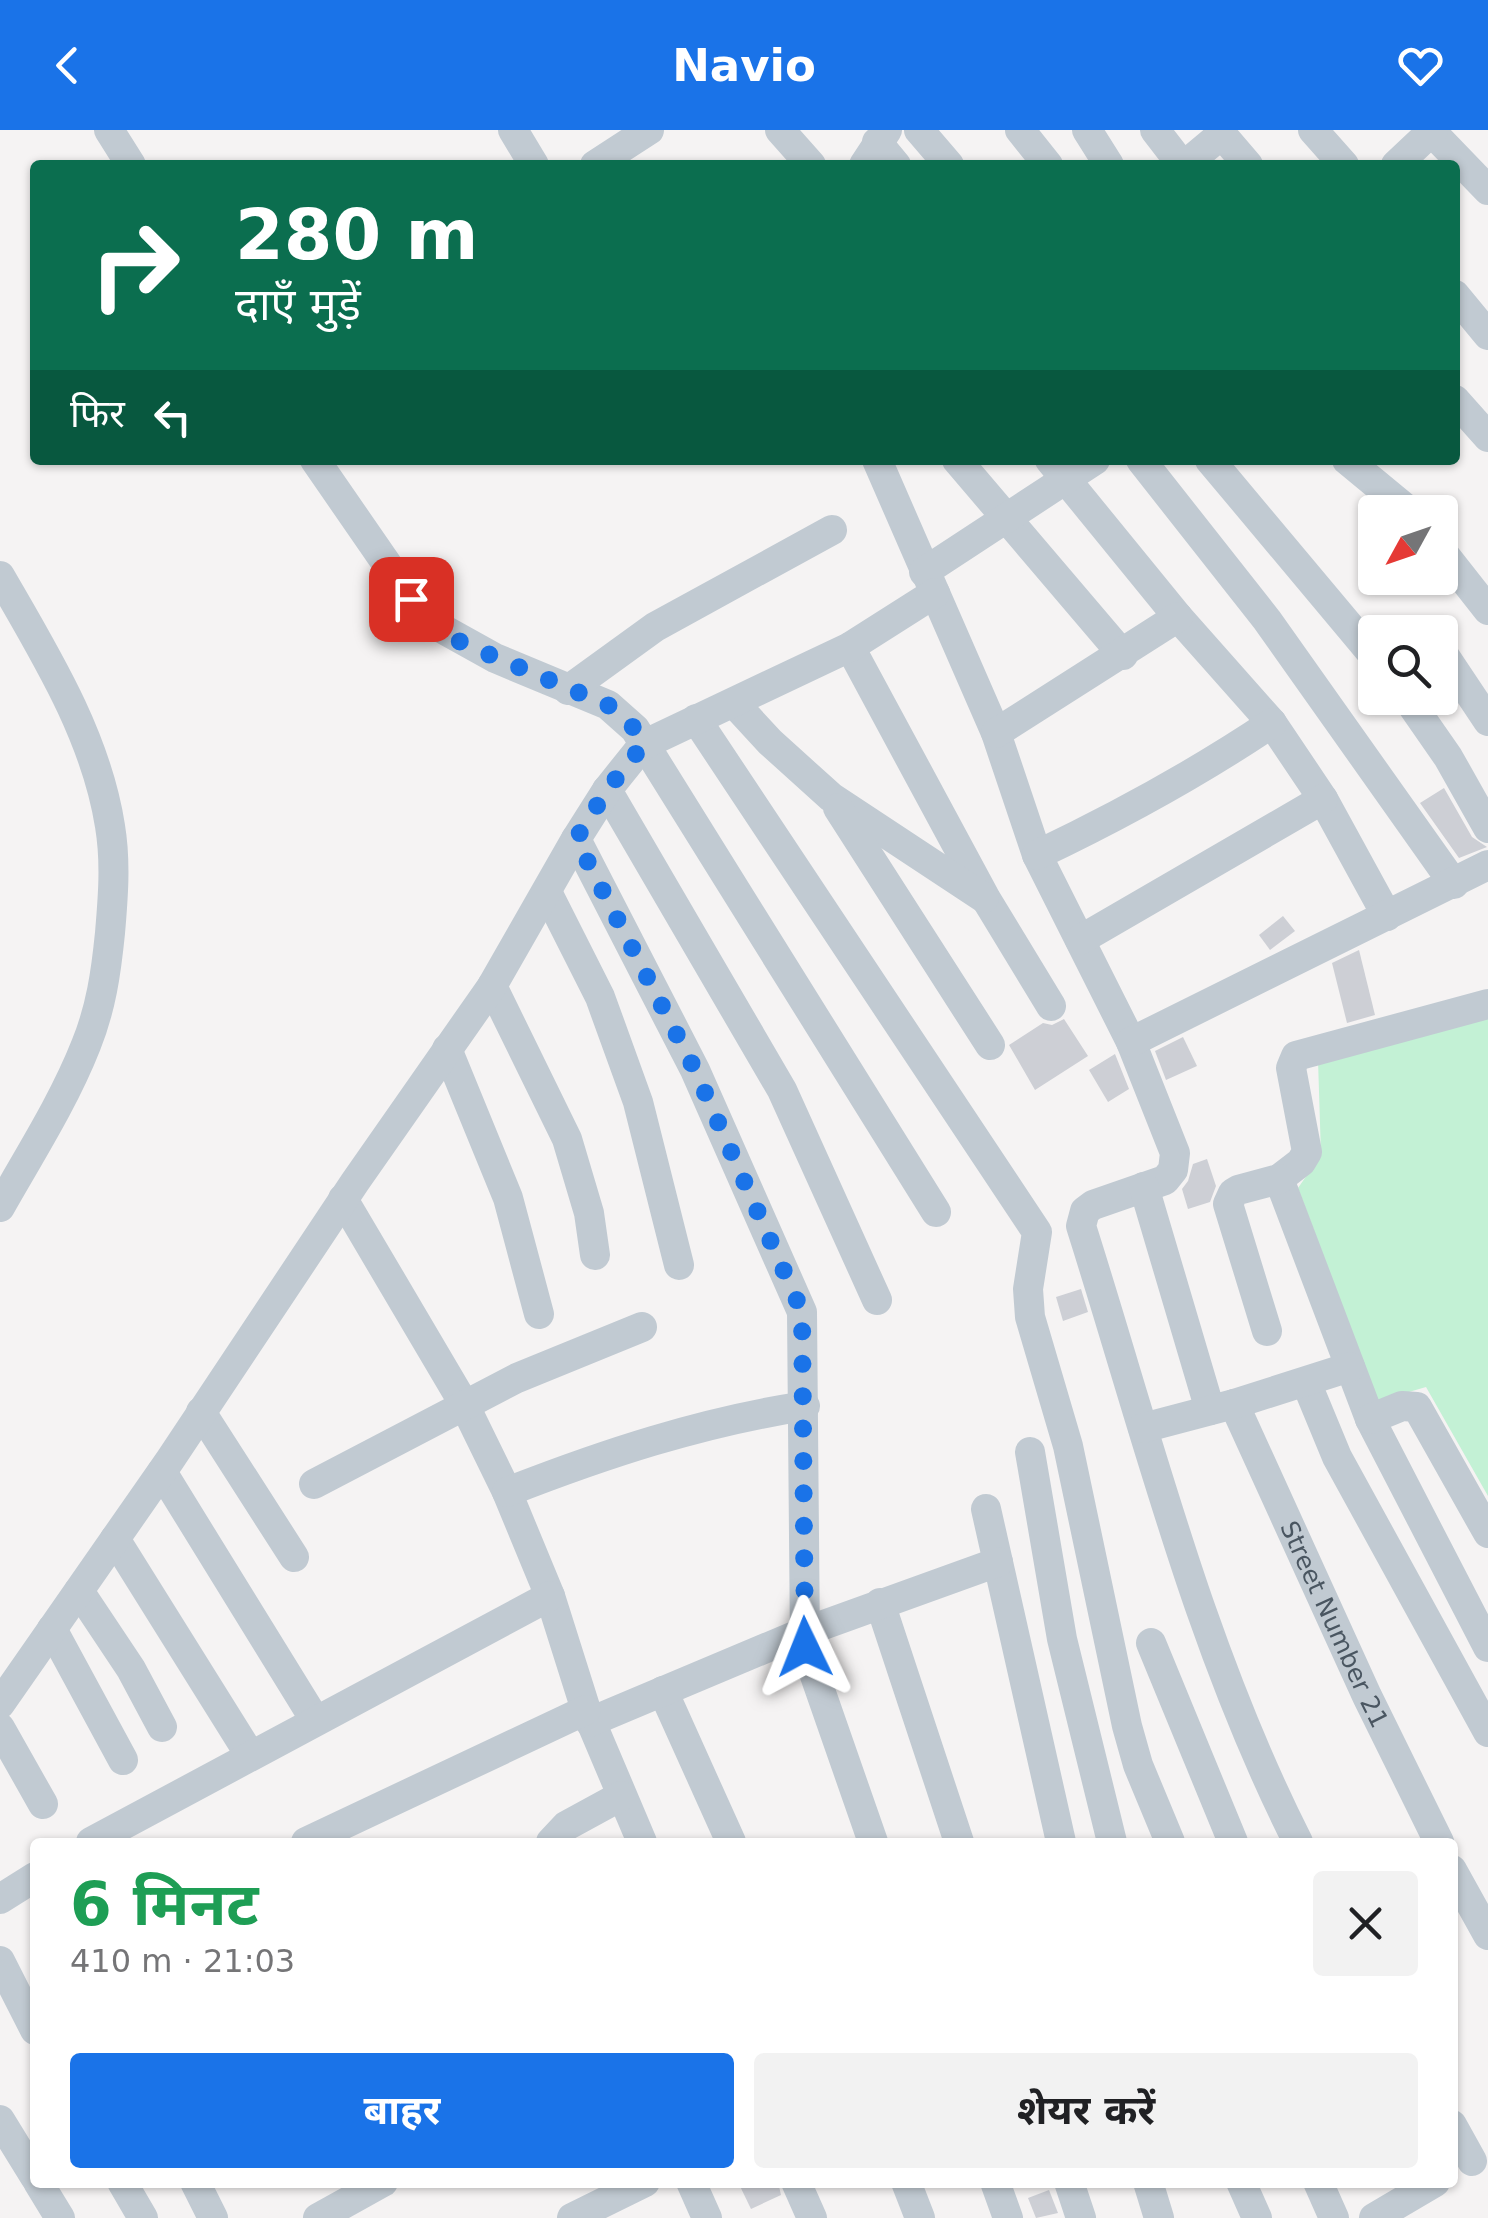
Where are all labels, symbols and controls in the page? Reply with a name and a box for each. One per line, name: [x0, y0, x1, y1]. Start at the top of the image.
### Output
icon: back: [40, 38, 95, 93]
icon: heart: [1393, 38, 1448, 93]
text: Navio: [672, 39, 816, 92]
text: 280 m: [235, 194, 478, 276]
icon: right: [70, 200, 200, 330]
text: दाएँ मुड़ें: [235, 278, 361, 331]
icon: left: [145, 390, 200, 445]
text: फिर: [70, 392, 125, 436]
north arrow: [1358, 495, 1458, 595]
map controls: [1358, 495, 1458, 715]
pin: [369, 557, 454, 642]
icon: arrive: [384, 572, 439, 627]
button: search: [1358, 615, 1458, 715]
street label: Street Number 21: [1275, 1516, 1395, 1732]
position arrow: [753, 1595, 857, 1699]
text: 6 मिनट: [70, 1869, 259, 1939]
button: close: [1313, 1871, 1418, 1976]
text: 410 m · 21:03: [70, 1942, 295, 1980]
button: बाहर: [70, 2053, 734, 2168]
button: शेयर करें: [754, 2053, 1418, 2168]

